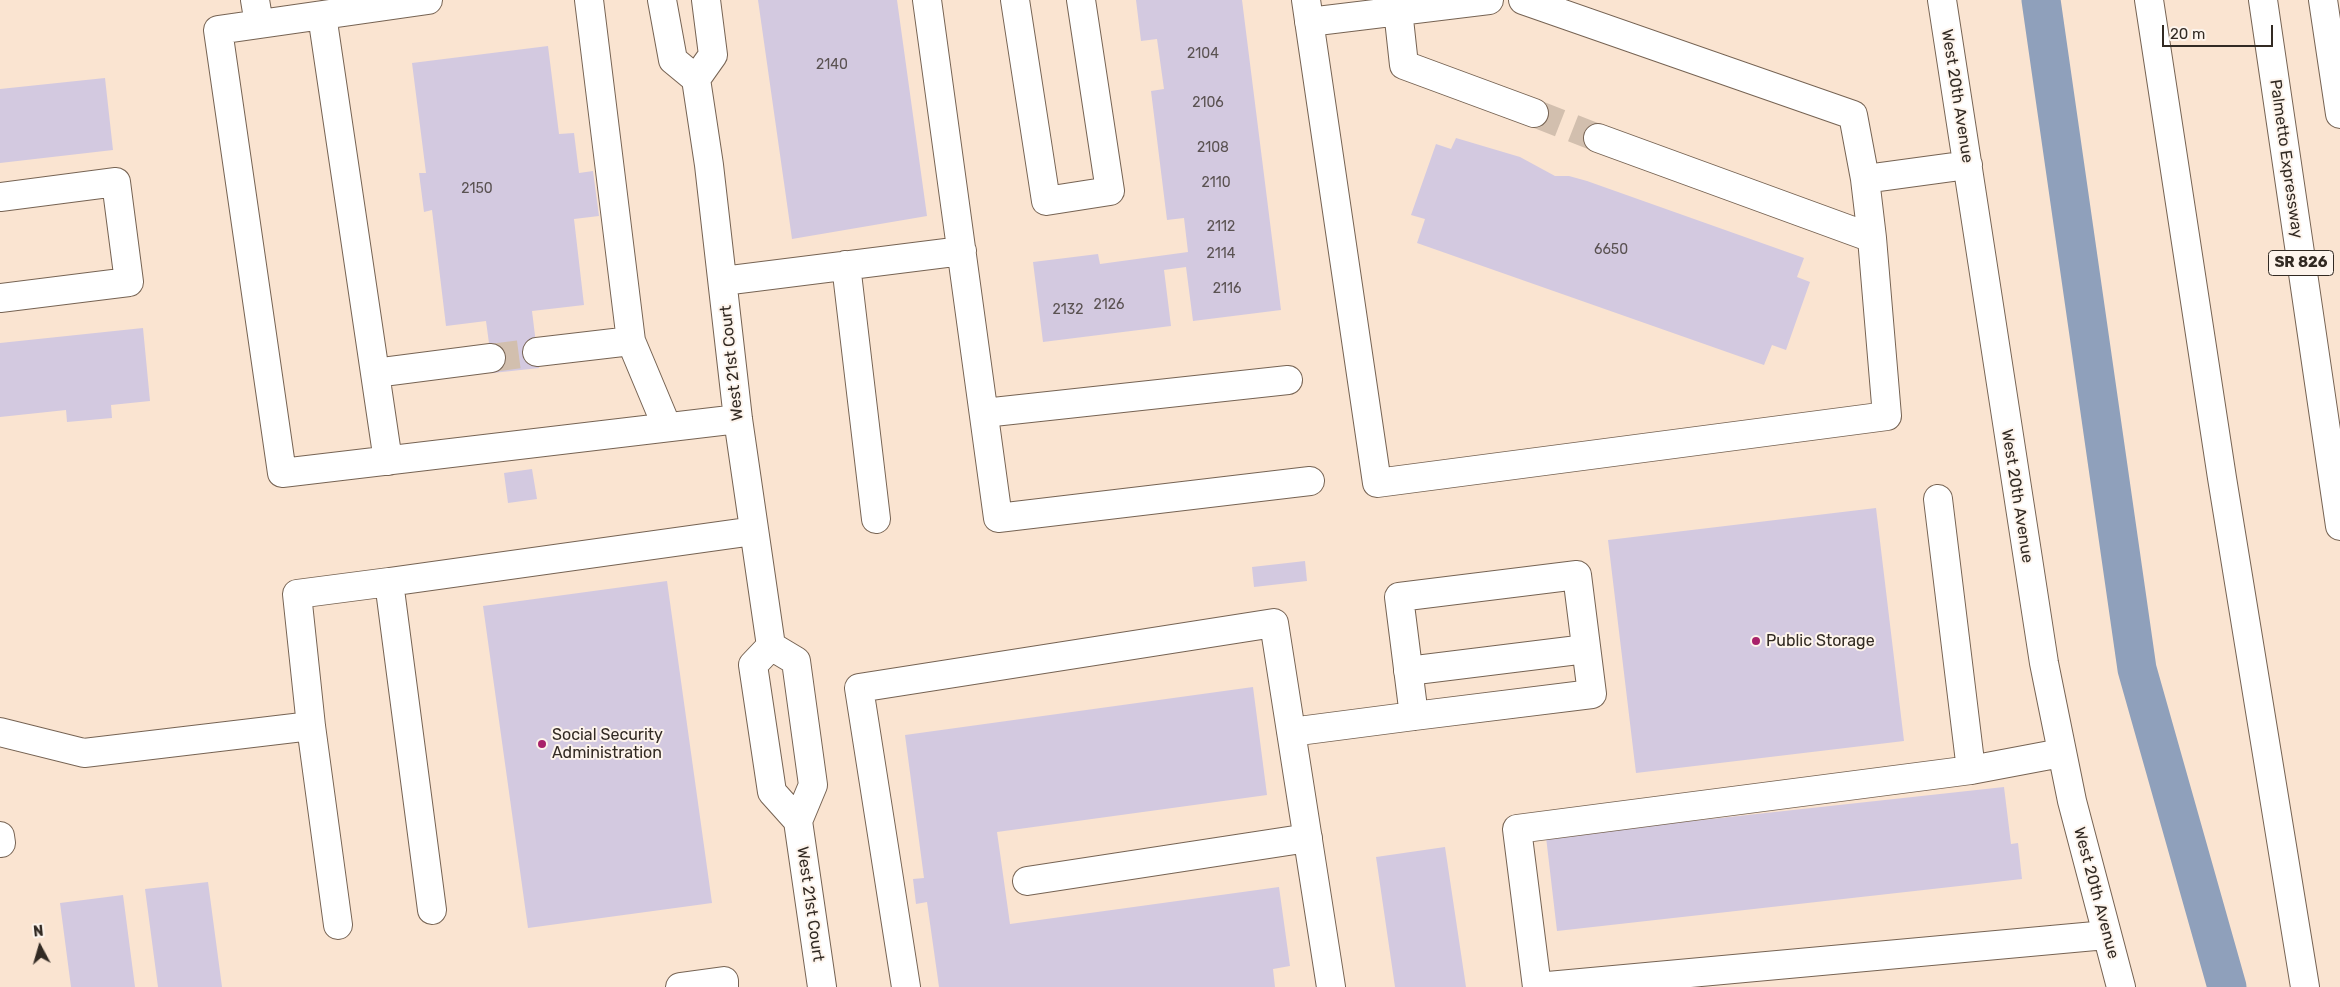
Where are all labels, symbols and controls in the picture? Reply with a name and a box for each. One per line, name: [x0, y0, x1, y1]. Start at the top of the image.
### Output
scale bar: [2165, 15, 2276, 47]
text: 20 m: [2170, 25, 2205, 43]
street label: West 20th Avenue: [1937, 28, 1977, 164]
house number: 2104: [1187, 46, 1219, 62]
house number: 2140: [816, 57, 848, 73]
street label: Palmetto Expressway: [2265, 78, 2307, 240]
house number: 2106: [1192, 95, 1224, 111]
house number: 2108: [1197, 140, 1229, 156]
house number: 2110: [1201, 175, 1231, 191]
house number: 2150: [461, 181, 493, 197]
house number: 2112: [1207, 219, 1235, 235]
house number: 6650: [1594, 242, 1628, 258]
house number: 2114: [1207, 246, 1235, 262]
road number: SR 826: [2268, 250, 2334, 276]
house number: 2116: [1213, 281, 1241, 297]
house number: 2126: [1094, 297, 1124, 313]
house number: 2132: [1053, 302, 1083, 318]
street label: West 21st Court: [716, 304, 748, 422]
street label: West 20th Avenue: [1997, 428, 2037, 564]
place label: Public Storage: [1766, 631, 1875, 651]
marker: Public Storage: [1750, 635, 1762, 647]
place label: Social Security Administration: [552, 725, 663, 763]
marker: Social Security Administration: [536, 738, 548, 750]
street label: West 20th Avenue: [2069, 825, 2123, 961]
street label: West 21st Court: [792, 845, 828, 963]
north arrow: [15, 922, 65, 972]
text: N: [32, 923, 44, 941]

